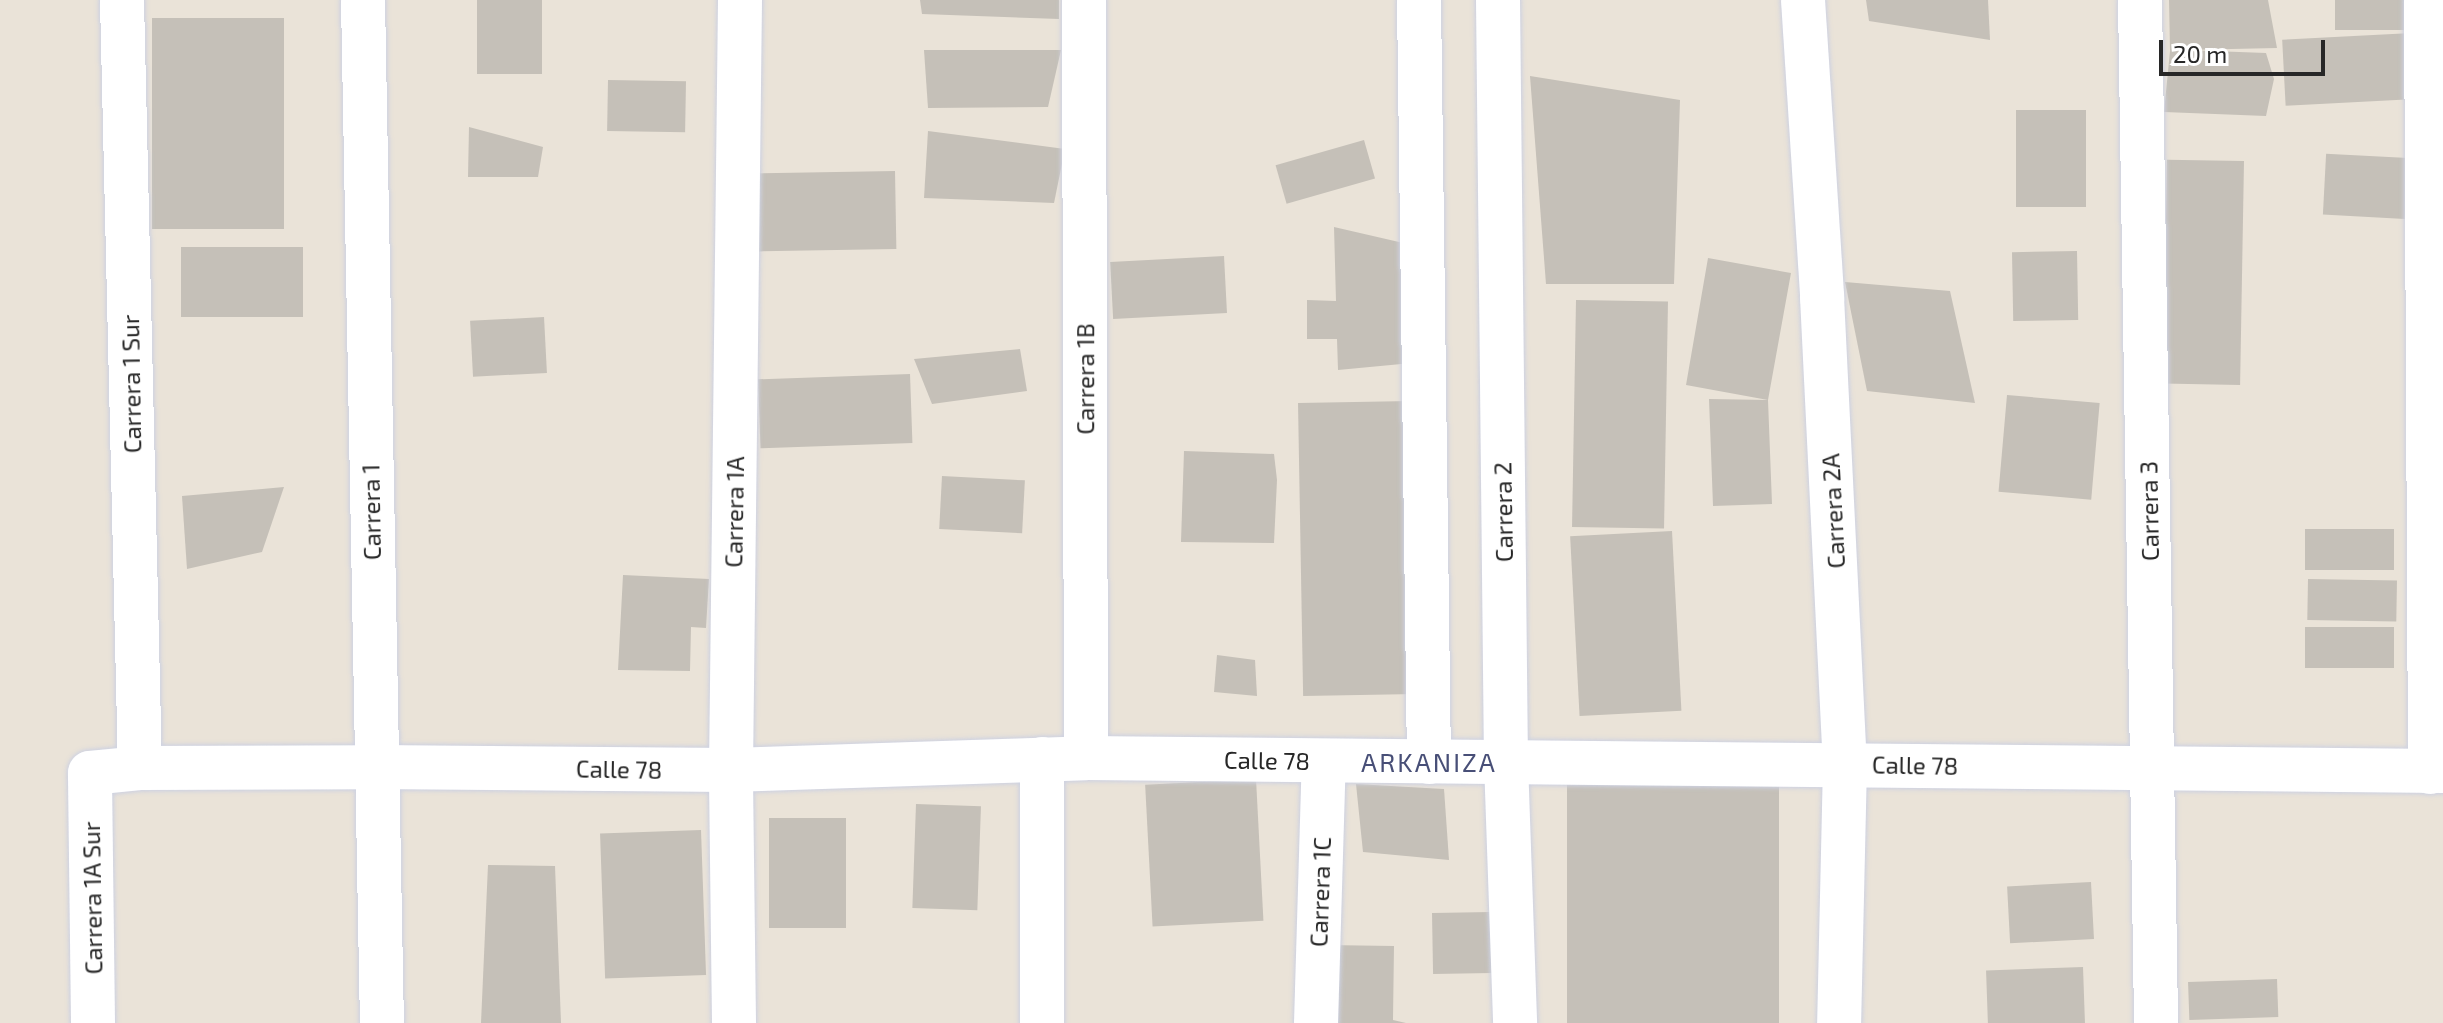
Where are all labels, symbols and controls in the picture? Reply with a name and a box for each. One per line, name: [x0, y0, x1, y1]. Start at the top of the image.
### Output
scale bar: [2163, 24, 2329, 74]
text: 20 m: [2173, 39, 2227, 68]
street label: Carrera 1 Sur: [115, 315, 147, 453]
street label: Carrera 1B: [1071, 323, 1099, 435]
street label: Carrera 2A: [1816, 453, 1850, 569]
street label: Carrera 1A: [719, 456, 749, 568]
street label: Carrera 3: [2134, 461, 2164, 561]
street label: Carrera 2: [1488, 462, 1518, 562]
street label: Carrera 1: [356, 464, 386, 560]
street label: Calle 78: [1224, 745, 1310, 775]
district label: ARKANIZA: [1361, 746, 1497, 778]
street label: Calle 78: [1872, 750, 1958, 780]
street label: Calle 78: [576, 754, 662, 784]
street label: Carrera 1A Sur: [76, 821, 108, 975]
street label: Carrera 1C: [1304, 836, 1336, 948]

